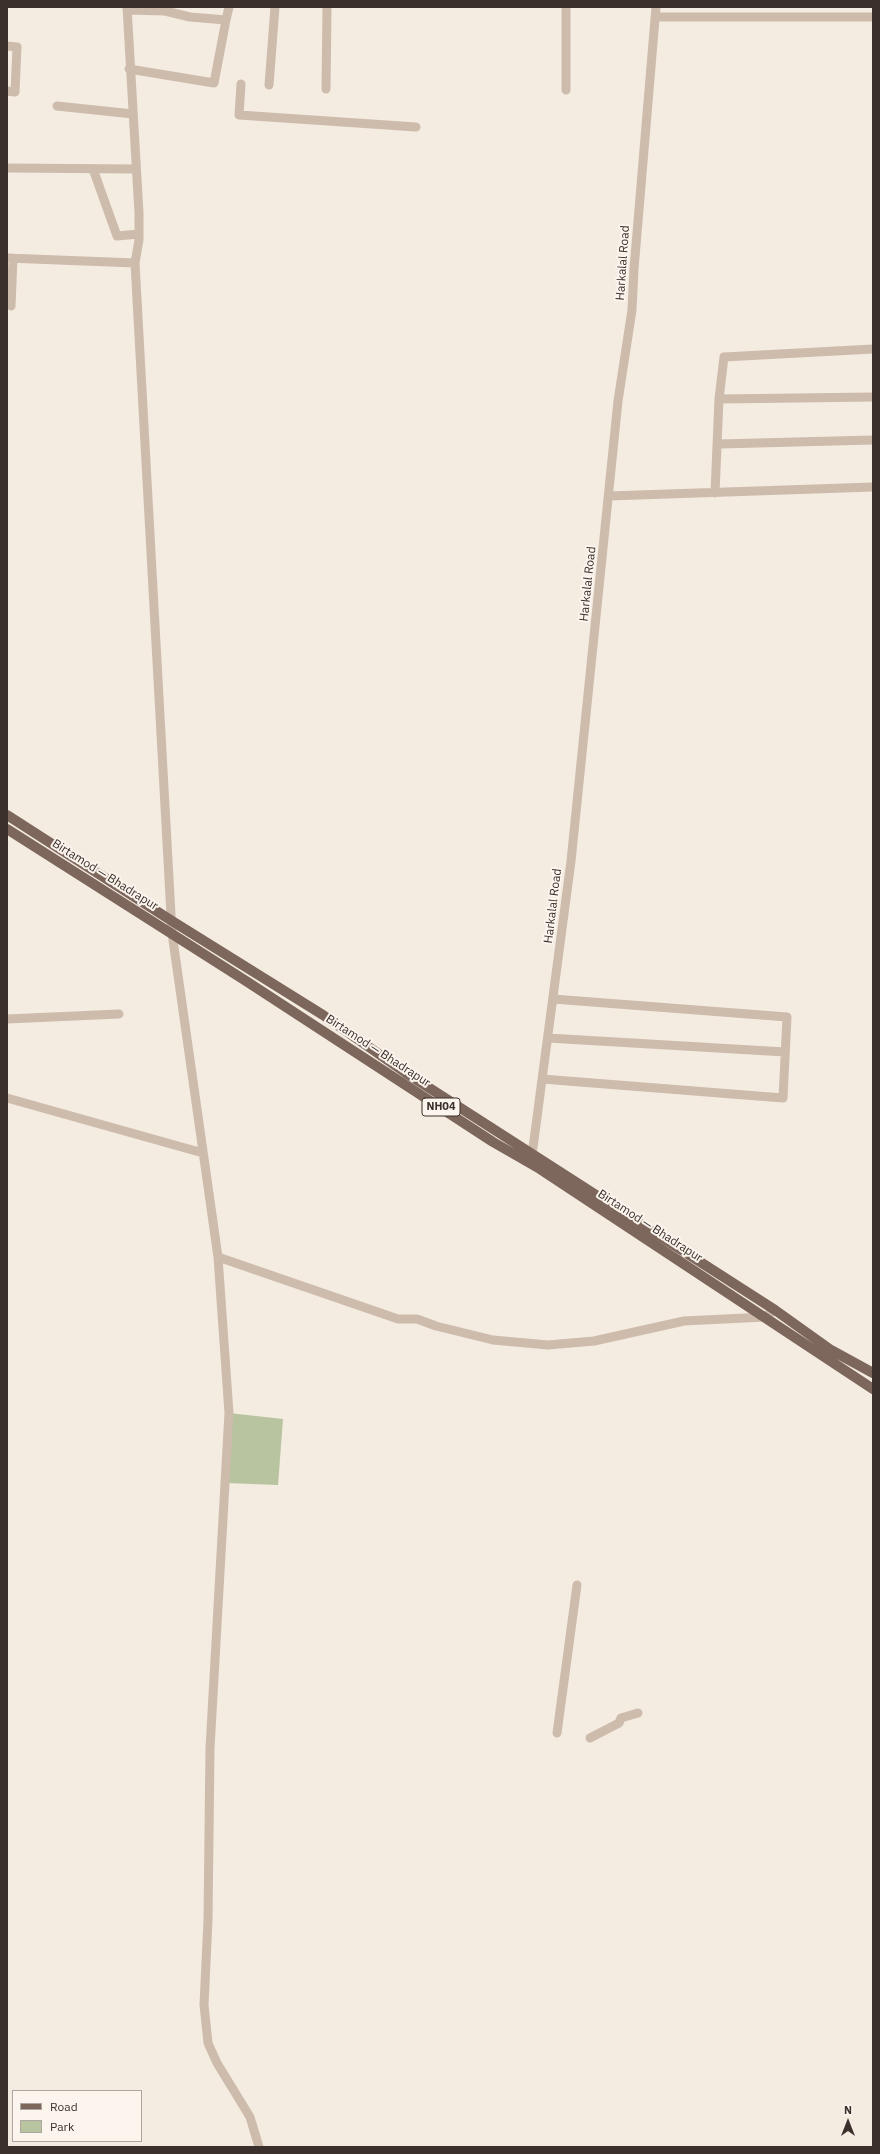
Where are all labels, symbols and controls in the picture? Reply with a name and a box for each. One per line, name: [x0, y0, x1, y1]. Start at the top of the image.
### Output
street label: Harkalal Road: [613, 225, 633, 301]
street label: Harkalal Road: [577, 546, 599, 622]
street label: Birtamod — Bhadrapur: [49, 837, 161, 913]
street label: Harkalal Road: [541, 868, 565, 944]
street label: Birtamod — Bhadrapur: [323, 1012, 433, 1090]
road number: NH04: [422, 1098, 460, 1116]
street label: Birtamod — Bhadrapur: [595, 1187, 705, 1265]
legend: [12, 2090, 142, 2142]
text: Road: [50, 2099, 78, 2114]
north arrow: [828, 2102, 868, 2142]
text: N: [844, 2103, 852, 2117]
text: Park: [50, 2119, 74, 2134]

